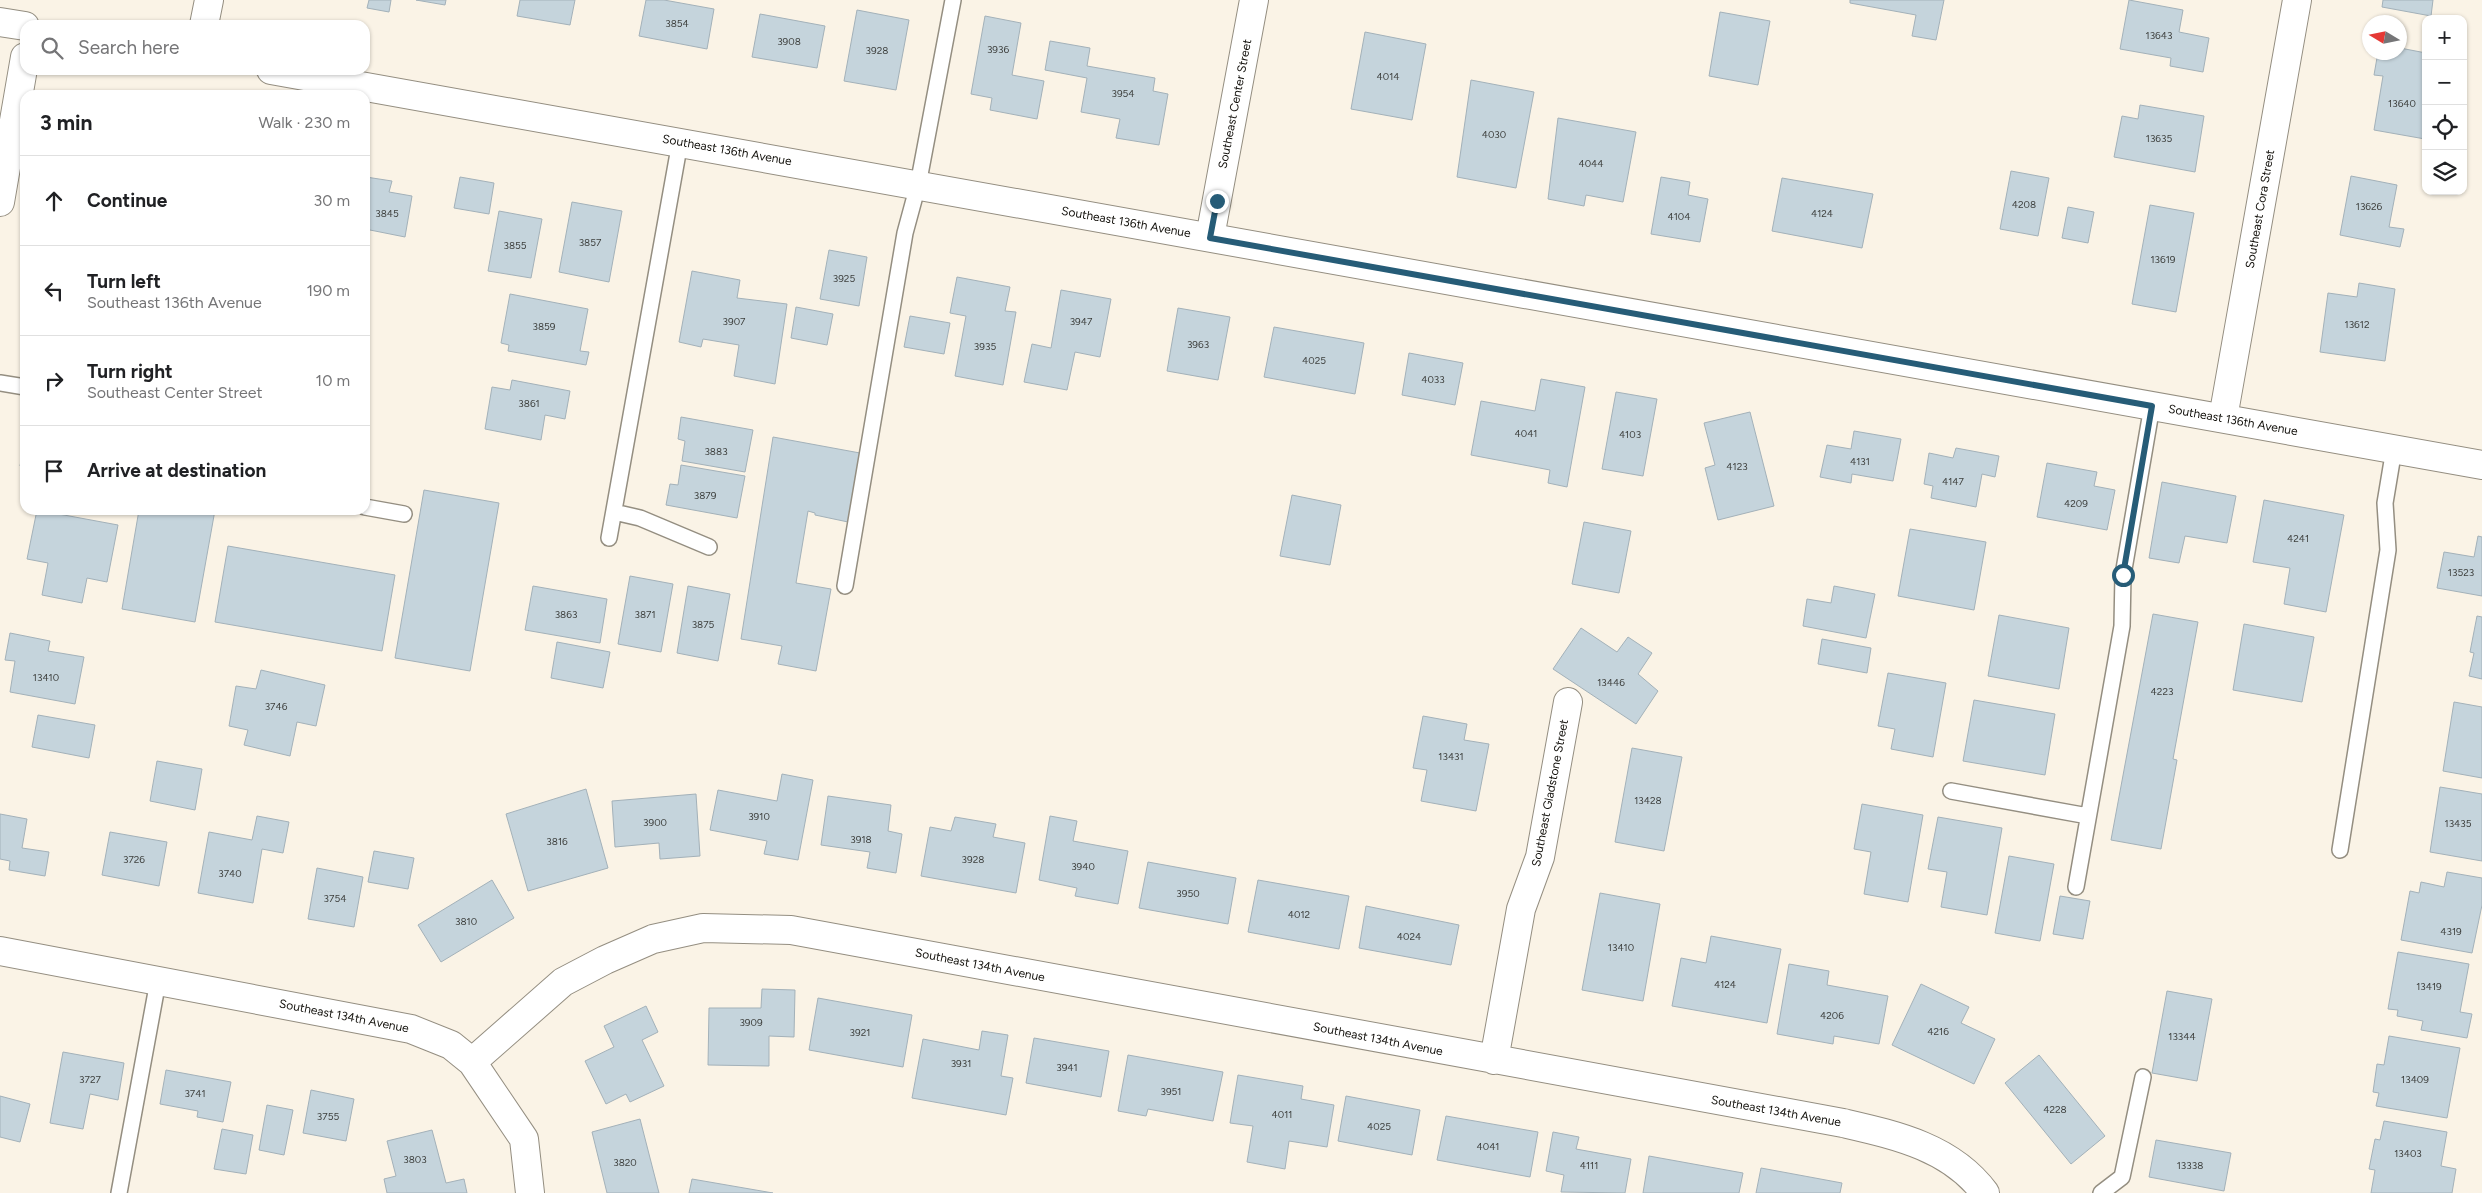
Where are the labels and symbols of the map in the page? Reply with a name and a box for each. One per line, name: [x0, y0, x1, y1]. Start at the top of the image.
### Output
north arrow: [2362, 15, 2407, 60]
house number: 3854: [665, 17, 689, 30]
house number: 13643: [2146, 29, 2172, 42]
house number: 3908: [777, 35, 801, 48]
street label: Southeast Center Street: [1216, 38, 1255, 170]
house number: 3936: [987, 43, 1009, 56]
house number: 3928: [866, 44, 888, 57]
house number: 4014: [1377, 70, 1399, 83]
house number: 3954: [1111, 87, 1135, 100]
house number: 13640: [2388, 97, 2416, 110]
house number: 4030: [1482, 128, 1506, 141]
street label: Southeast 136th Avenue: [661, 132, 793, 168]
house number: 13635: [2146, 132, 2172, 145]
street label: Southeast Cora Street: [2243, 148, 2277, 269]
house number: 4044: [1578, 157, 1604, 170]
route end: [1206, 190, 1229, 213]
house number: 4208: [2012, 198, 2036, 211]
house number: 13626: [2356, 200, 2383, 213]
street label: Southeast 136th Avenue: [1060, 204, 1192, 240]
house number: 3845: [375, 207, 399, 220]
house number: 4124: [1811, 207, 1833, 220]
house number: 4104: [1668, 210, 1690, 223]
house number: 3857: [579, 236, 602, 249]
house number: 3855: [503, 239, 527, 252]
house number: 13619: [2150, 253, 2176, 266]
house number: 3925: [833, 272, 855, 285]
house number: 3907: [723, 315, 746, 328]
house number: 3947: [1070, 315, 1093, 328]
house number: 13612: [2345, 318, 2369, 331]
house number: 3859: [533, 320, 556, 333]
house number: 3963: [1187, 338, 1209, 351]
house number: 3935: [974, 340, 996, 353]
house number: 4025: [1302, 354, 1326, 367]
house number: 4033: [1421, 373, 1445, 386]
house number: 3861: [518, 397, 540, 410]
street label: Southeast 136th Avenue: [2167, 402, 2299, 438]
house number: 4041: [1515, 427, 1537, 440]
house number: 4103: [1619, 428, 1641, 441]
house number: 3883: [704, 445, 728, 458]
house number: 4131: [1850, 455, 1870, 468]
house number: 4123: [1726, 460, 1748, 473]
house number: 4147: [1942, 475, 1965, 488]
house number: 3879: [694, 489, 717, 502]
house number: 4209: [2064, 497, 2088, 510]
house number: 4241: [2287, 532, 2309, 545]
route start: [2112, 564, 2135, 587]
house number: 13523: [2448, 566, 2474, 579]
house number: 3863: [555, 608, 577, 621]
house number: 3871: [634, 608, 656, 621]
house number: 3875: [692, 618, 715, 631]
house number: 13410: [33, 671, 59, 684]
house number: 13446: [1597, 676, 1625, 689]
house number: 4223: [2151, 685, 2173, 698]
house number: 3746: [265, 700, 288, 713]
street label: Southeast Gladstone Street: [1529, 718, 1571, 868]
house number: 13431: [1438, 750, 1464, 763]
house number: 13428: [1634, 794, 1662, 807]
house number: 3910: [748, 810, 770, 823]
house number: 3900: [643, 816, 667, 829]
house number: 13435: [2445, 817, 2472, 830]
house number: 3918: [850, 833, 872, 846]
house number: 3816: [546, 835, 568, 848]
house number: 3726: [123, 853, 145, 866]
house number: 3928: [962, 853, 984, 866]
house number: 3940: [1071, 860, 1095, 873]
house number: 3740: [218, 867, 242, 880]
house number: 3950: [1176, 887, 1200, 900]
house number: 3754: [324, 892, 346, 905]
house number: 4012: [1288, 908, 1310, 921]
house number: 3810: [455, 915, 477, 928]
house number: 4319: [2440, 925, 2462, 938]
house number: 4024: [1397, 930, 1421, 943]
house number: 13410: [1608, 941, 1634, 954]
street label: Southeast 134th Avenue: [914, 946, 1046, 985]
house number: 4124: [1714, 978, 1736, 991]
house number: 13419: [2416, 980, 2442, 993]
street label: Southeast 134th Avenue: [278, 997, 410, 1036]
house number: 4206: [1820, 1009, 1844, 1022]
house number: 3909: [739, 1016, 763, 1029]
street label: Southeast 134th Avenue: [1312, 1020, 1444, 1059]
house number: 4216: [1927, 1025, 1949, 1038]
house number: 3921: [850, 1026, 870, 1039]
house number: 13344: [2168, 1030, 2196, 1043]
house number: 3931: [951, 1057, 971, 1070]
house number: 3941: [1056, 1061, 1078, 1074]
house number: 3727: [79, 1073, 102, 1086]
house number: 13409: [2401, 1073, 2429, 1086]
house number: 3951: [1161, 1085, 1181, 1098]
house number: 3741: [184, 1087, 206, 1100]
street label: Southeast 134th Avenue: [1710, 1093, 1843, 1129]
house number: 4228: [2043, 1103, 2067, 1116]
house number: 4011: [1272, 1108, 1292, 1121]
house number: 3755: [317, 1110, 339, 1123]
house number: 4025: [1367, 1120, 1391, 1133]
house number: 4041: [1477, 1140, 1499, 1153]
house number: 13403: [2394, 1147, 2422, 1160]
house number: 3803: [403, 1153, 427, 1166]
house number: 3820: [613, 1156, 637, 1169]
house number: 4111: [1580, 1159, 1598, 1172]
house number: 13338: [2177, 1159, 2203, 1172]

